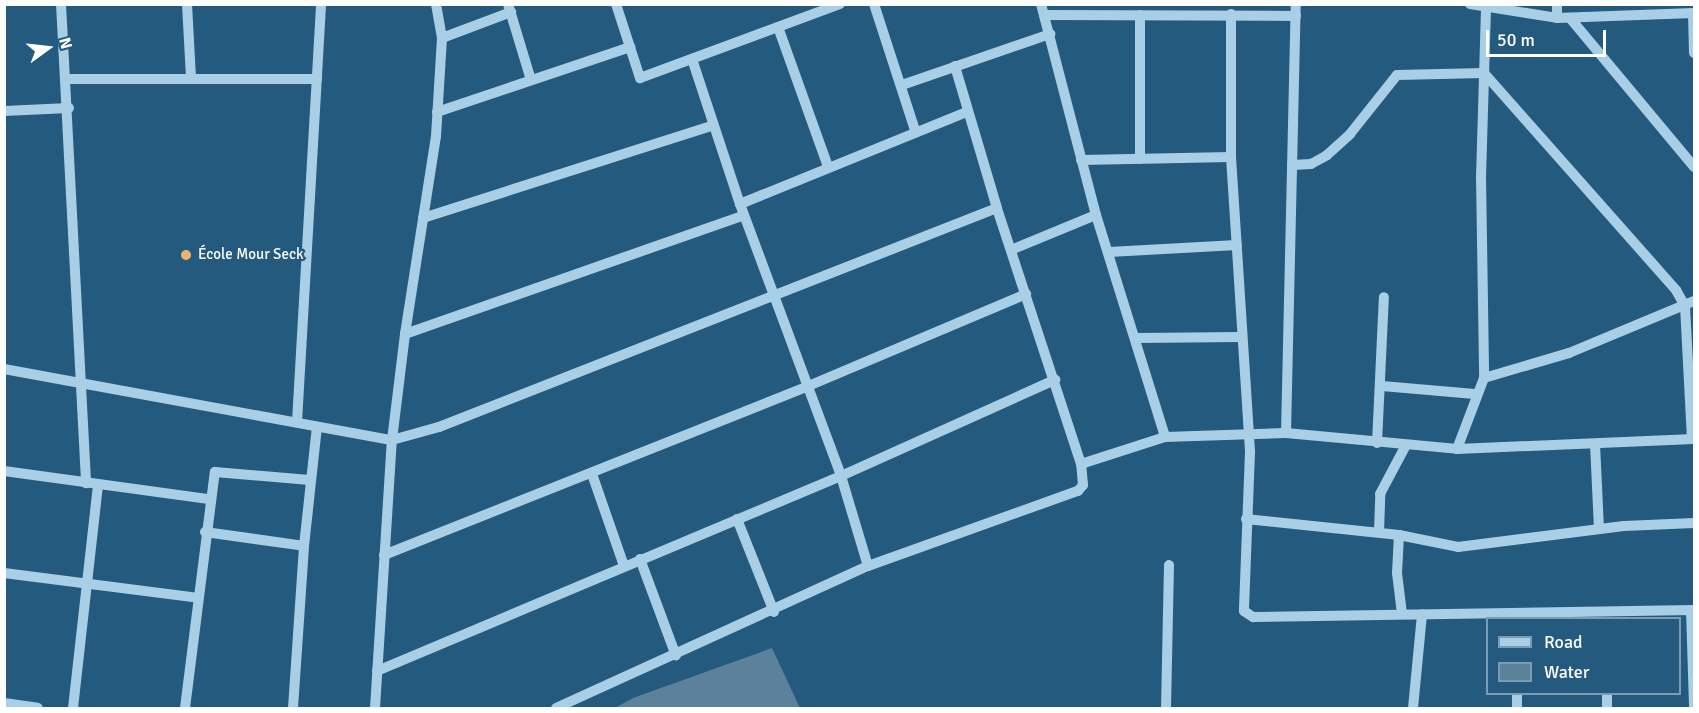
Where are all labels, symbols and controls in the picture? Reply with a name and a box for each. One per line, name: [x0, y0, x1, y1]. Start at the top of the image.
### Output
north arrow: [18, 18, 78, 78]
scale bar: [1489, 18, 1609, 56]
text: 50 m: [1497, 29, 1535, 51]
text: N: [54, 35, 76, 51]
place label: École Mour Seck: [198, 246, 304, 264]
marker: École Mour Seck: [179, 248, 193, 262]
legend: [1486, 617, 1681, 695]
text: Road: [1544, 631, 1583, 653]
text: Water: [1544, 661, 1589, 683]

